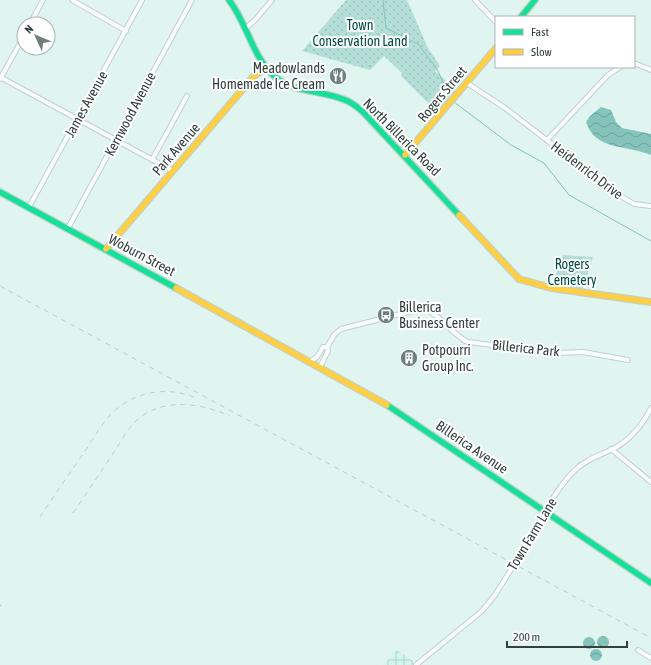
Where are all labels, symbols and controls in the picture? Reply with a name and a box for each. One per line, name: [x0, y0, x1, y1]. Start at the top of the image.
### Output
north arrow: [16, 16, 56, 56]
legend: [495, 16, 635, 68]
park label: Town Conservation Land: [312, 17, 408, 49]
text: N: [22, 23, 35, 36]
text: Fast: [531, 25, 549, 39]
text: Slow: [531, 45, 552, 59]
place label: Meadowlands Homemade Ice Cream: [212, 60, 325, 92]
street label: Rogers Street: [414, 63, 470, 125]
restaurant icon: Meadowlands Homemade Ice Cream: [328, 66, 348, 86]
street label: James Avenue: [61, 68, 111, 140]
street label: Kernwood Avenue: [101, 69, 159, 159]
street label: North Billerica Road: [360, 95, 444, 179]
street label: Park Avenue: [149, 120, 203, 178]
street label: Heidenrich Drive: [548, 138, 626, 202]
street label: Woburn Street: [106, 231, 178, 279]
park label: Rogers Cemetery: [547, 256, 597, 288]
place label: Billerica Business Center: [399, 299, 480, 331]
bus stop icon: Billerica Business Center: [376, 305, 396, 325]
street label: Billerica Park: [491, 336, 561, 360]
place label: Potpourri Group Inc.: [422, 342, 473, 374]
building icon: Potpourri Group Inc.: [399, 348, 419, 368]
street label: Billerica Avenue: [433, 417, 511, 477]
street label: Town Farm Lane: [504, 495, 560, 573]
scale bar: [507, 623, 627, 649]
text: 200 m: [513, 630, 540, 644]

